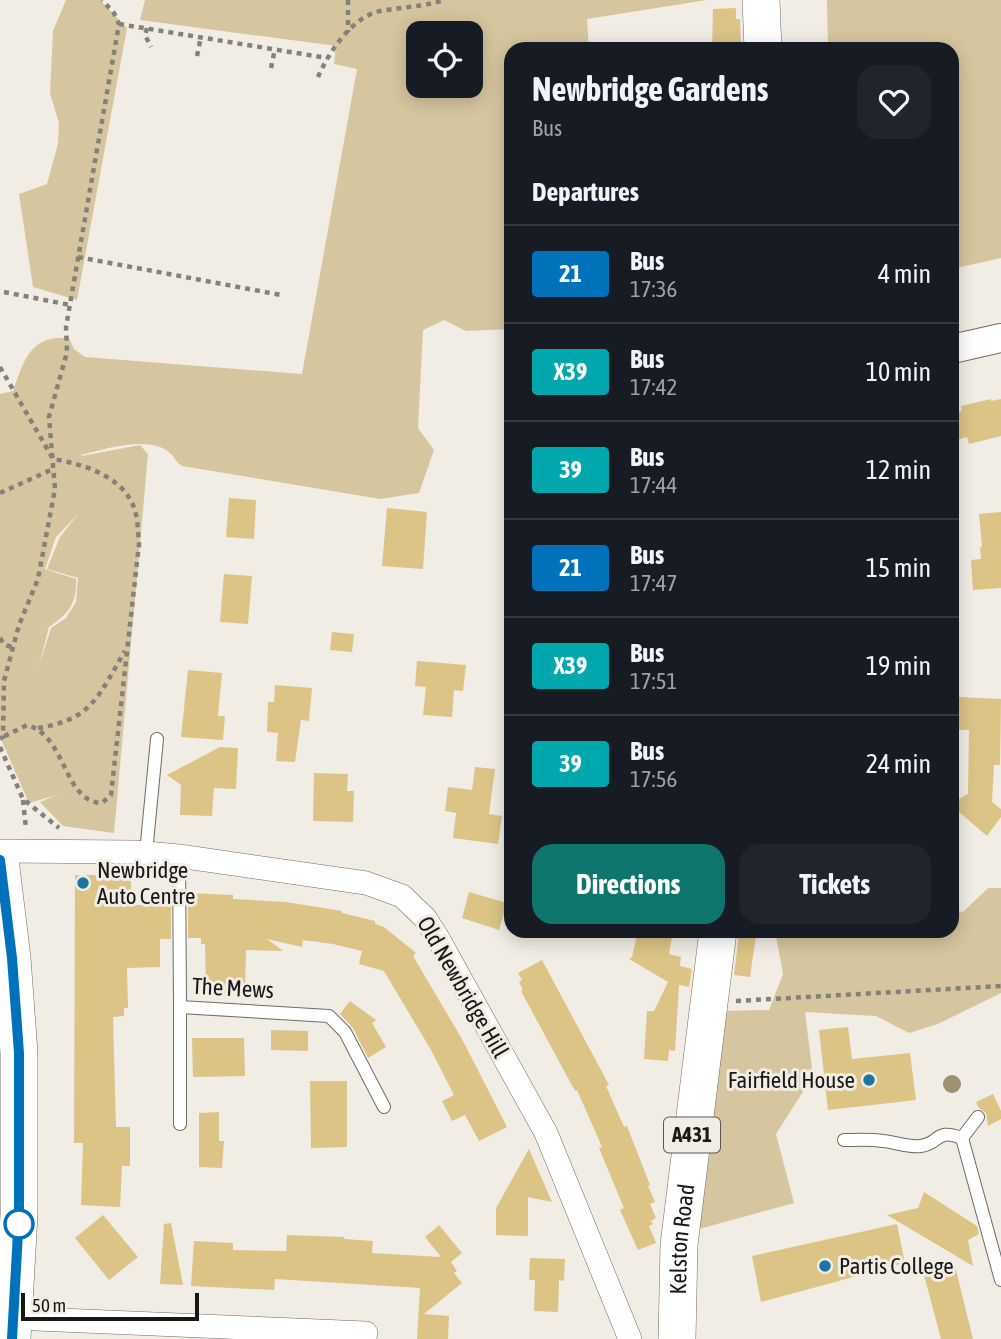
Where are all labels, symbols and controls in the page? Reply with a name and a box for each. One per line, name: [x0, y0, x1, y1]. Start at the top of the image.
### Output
map controls: [406, 21, 483, 98]
button: locate: [406, 21, 483, 98]
button: heart: [857, 65, 931, 139]
text: Newbridge Gardens: [532, 70, 768, 108]
text: Bus: [532, 115, 562, 141]
text: Departures: [532, 177, 639, 207]
text: Bus: [630, 246, 664, 276]
text: 4 min: [878, 259, 931, 289]
text: 21: [559, 260, 582, 287]
text: 17:36: [630, 276, 677, 302]
text: Bus: [630, 344, 664, 374]
text: 10 min: [866, 357, 931, 387]
text: X39: [554, 358, 587, 385]
text: 17:42: [630, 374, 677, 400]
text: Bus: [630, 442, 664, 472]
text: 12 min: [866, 455, 931, 485]
text: 39: [559, 456, 582, 483]
text: 17:44: [630, 472, 677, 498]
text: Bus: [630, 540, 664, 570]
text: 15 min: [866, 553, 931, 583]
text: 21: [559, 554, 582, 581]
text: 17:47: [630, 570, 677, 596]
text: Bus: [630, 638, 664, 668]
text: 19 min: [866, 651, 931, 681]
text: X39: [554, 652, 587, 679]
text: 17:51: [630, 668, 677, 694]
text: Bus: [630, 736, 664, 766]
text: 24 min: [866, 749, 931, 779]
text: 39: [559, 750, 582, 777]
text: 17:56: [630, 766, 677, 792]
button: Directions: [532, 844, 725, 924]
button: Tickets: [739, 844, 931, 924]
place label: Newbridge Auto Centre: [97, 857, 196, 909]
marker: Newbridge Auto Centre: [75, 875, 91, 891]
street label: Old Newbridge Hill: [412, 912, 514, 1062]
street label: The Mews: [191, 973, 275, 1003]
place label: Fairfield House: [728, 1067, 855, 1093]
marker: Fairfield House: [861, 1072, 877, 1088]
road number: A431: [664, 1118, 720, 1152]
street label: Kelston Road: [665, 1182, 699, 1295]
unlabelled marker: [4, 1209, 34, 1239]
place label: Partis College: [839, 1253, 954, 1279]
marker: Partis College: [817, 1258, 833, 1274]
scale bar: [21, 1290, 200, 1322]
text: 50 m: [32, 1294, 66, 1316]

